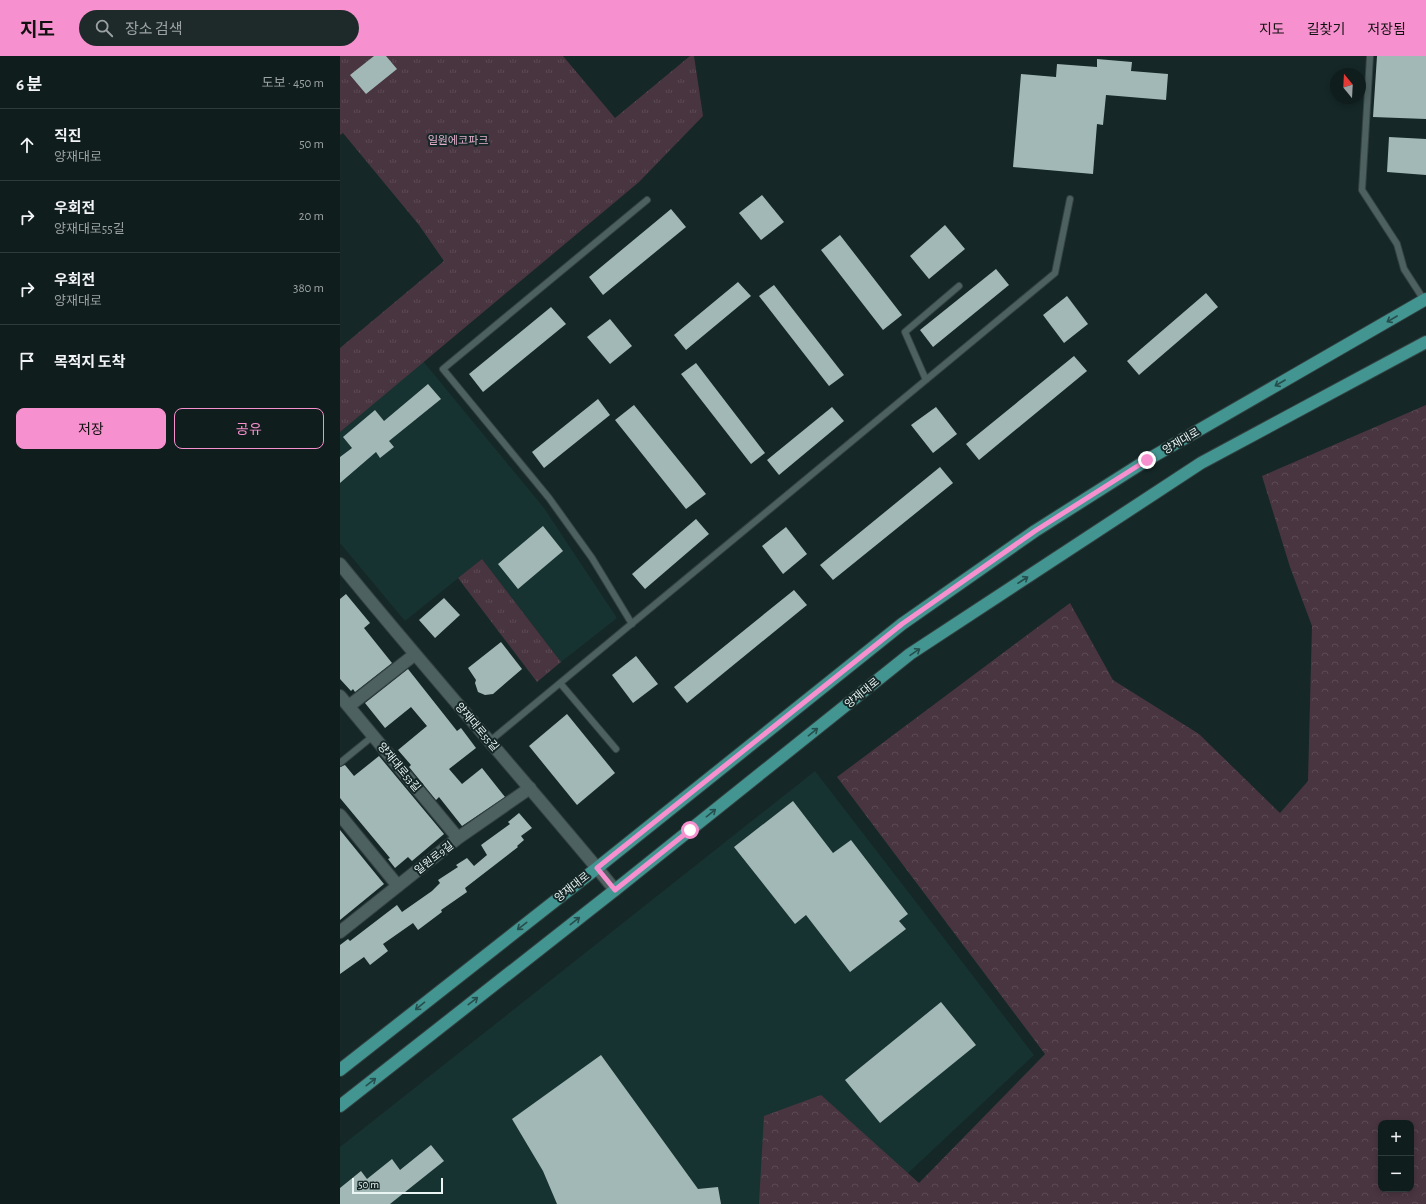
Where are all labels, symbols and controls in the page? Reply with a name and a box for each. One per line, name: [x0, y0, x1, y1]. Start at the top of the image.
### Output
search box: [79, 10, 359, 46]
icon: search: [93, 17, 115, 39]
text: 지도: [20, 21, 55, 40]
text: 장소 검색: [125, 22, 183, 37]
text: 지도: [1259, 23, 1285, 37]
text: 길찾기: [1307, 23, 1345, 37]
text: 저장됨: [1367, 23, 1406, 37]
north arrow: [1330, 68, 1366, 104]
text: 6 분: [16, 76, 42, 93]
text: 도보 · 450 m: [262, 77, 324, 90]
text: 직진: [54, 129, 82, 144]
icon: ahead: [16, 134, 38, 156]
park label: 일원에코파크: [428, 135, 488, 146]
text: 50 m: [299, 138, 324, 151]
text: 양재대로: [54, 151, 102, 164]
text: 우회전: [54, 201, 95, 216]
icon: right: [16, 206, 38, 228]
text: 20 m: [299, 210, 324, 223]
text: 양재대로55길: [54, 223, 125, 236]
text: 우회전: [54, 273, 95, 288]
icon: right: [16, 278, 38, 300]
text: 380 m: [293, 282, 324, 295]
text: 양재대로: [54, 295, 102, 308]
one-way arrow: [1386, 315, 1398, 323]
icon: arrive: [16, 350, 38, 372]
text: 목적지 도착: [54, 355, 125, 370]
one-way arrow: [1274, 380, 1286, 388]
button: 저장: [16, 408, 166, 449]
button: 공유: [174, 408, 324, 449]
street label: 양재대로: [1161, 426, 1201, 456]
route end: [1138, 451, 1156, 469]
one-way arrow: [1017, 576, 1028, 584]
one-way arrow: [909, 647, 920, 656]
street label: 양재대로: [843, 676, 881, 710]
street label: 양재대로55길: [453, 701, 501, 753]
one-way arrow: [807, 728, 818, 736]
street label: 양재대로53길: [376, 741, 422, 793]
one-way arrow: [705, 809, 716, 818]
route start: [681, 821, 699, 839]
street label: 일원로9길: [413, 840, 455, 876]
street label: 양재대로: [553, 870, 591, 904]
one-way arrow: [570, 917, 581, 926]
one-way arrow: [516, 922, 527, 931]
one-way arrow: [467, 997, 478, 1006]
one-way arrow: [414, 1002, 425, 1011]
one-way arrow: [365, 1077, 376, 1086]
map controls: [1378, 1120, 1414, 1192]
button: +: [1378, 1120, 1414, 1156]
button: −: [1378, 1156, 1414, 1192]
scale bar: [352, 1176, 443, 1195]
text: 50 m: [358, 1179, 379, 1190]

